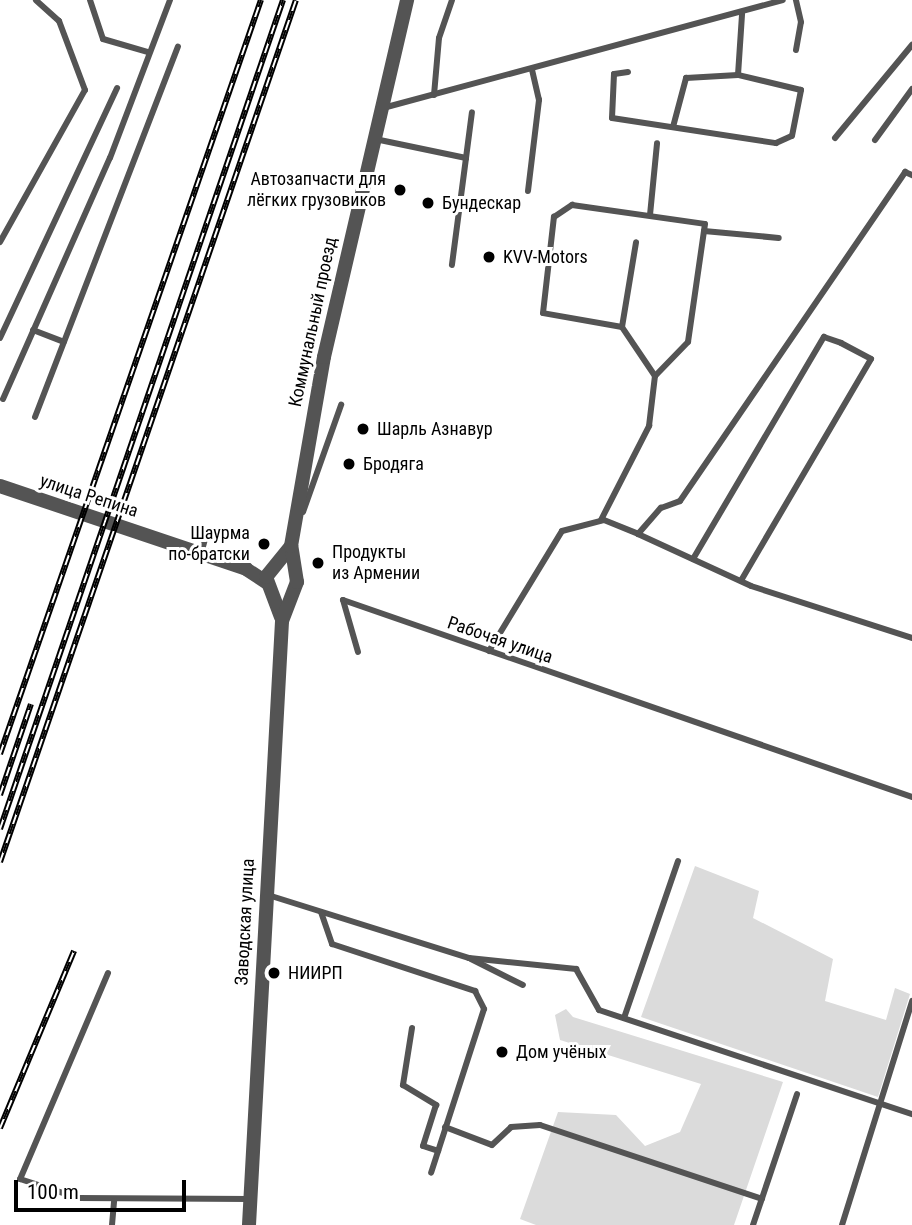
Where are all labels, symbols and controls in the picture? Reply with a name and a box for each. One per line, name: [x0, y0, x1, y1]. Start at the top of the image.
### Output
place label: Автозапчасти для лёгких грузовиков: [247, 169, 386, 212]
marker: Автозапчасти для лёгких грузовиков: [392, 182, 408, 198]
place label: Бундескар: [442, 192, 521, 214]
marker: Бундескар: [420, 195, 436, 211]
street label: Коммунальный проезд: [284, 235, 342, 409]
place label: KVV-Motors: [503, 246, 588, 268]
marker: KVV-Motors: [481, 249, 497, 265]
place label: Шарль Азнавур: [377, 418, 493, 440]
marker: Шарль Азнавур: [355, 421, 371, 437]
place label: Бродяга: [363, 453, 424, 475]
marker: Бродяга: [341, 456, 357, 472]
street label: улица Репина: [37, 470, 141, 522]
place label: Шаурма по-братски: [168, 523, 250, 566]
marker: Шаурма по-братски: [256, 536, 272, 552]
place label: Продукты из Армении: [332, 542, 420, 584]
marker: Продукты из Армении: [310, 555, 326, 571]
street label: Рабочая улица: [445, 612, 555, 668]
street label: Заводская улица: [231, 858, 259, 986]
place label: НИИРП: [288, 962, 343, 984]
marker: НИИРП: [266, 965, 282, 981]
place label: Дом учёных: [516, 1041, 607, 1063]
marker: Дом учёных: [494, 1044, 510, 1060]
scale bar: [18, 1166, 189, 1210]
text: 100 m: [27, 1180, 79, 1204]

